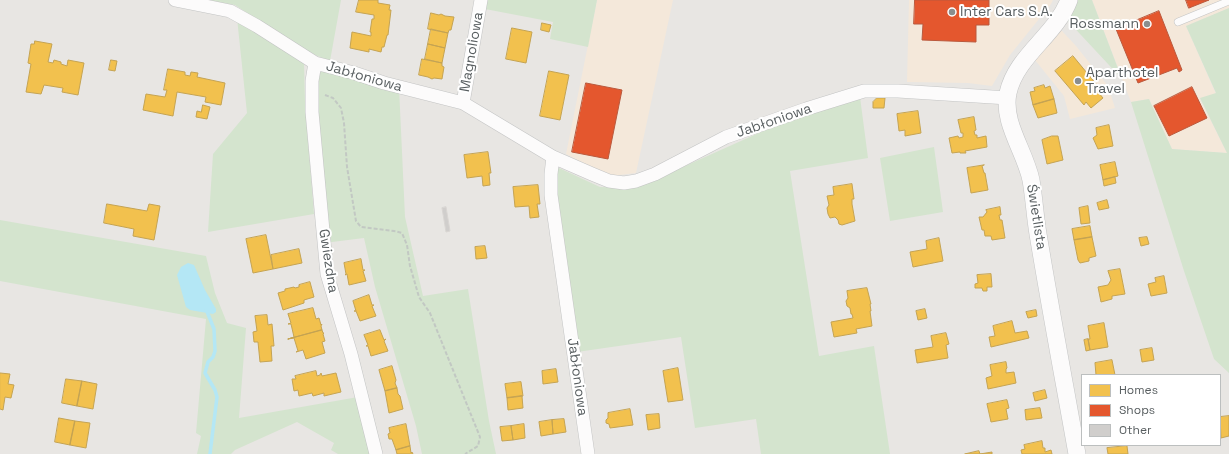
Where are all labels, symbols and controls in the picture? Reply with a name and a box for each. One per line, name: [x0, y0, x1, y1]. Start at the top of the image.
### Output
place label: Inter Cars S.A.: [960, 4, 1053, 20]
marker: Inter Cars S.A.: [947, 7, 957, 17]
street label: Magnoliowa: [457, 11, 487, 93]
place label: Rossmann: [1070, 16, 1139, 32]
marker: Rossmann: [1142, 19, 1152, 29]
street label: Jabłoniowa: [324, 58, 404, 96]
place label: Aparthotel Travel: [1086, 65, 1158, 98]
marker: Aparthotel Travel: [1073, 76, 1083, 86]
street label: Jabłoniowa: [734, 100, 814, 142]
street label: Świetlista: [1023, 183, 1049, 251]
street label: Gwiezdna: [315, 228, 341, 294]
street label: Jabłoniowa: [563, 337, 591, 417]
legend: [1081, 374, 1221, 446]
text: Homes: [1119, 382, 1158, 398]
text: Shops: [1119, 402, 1155, 418]
text: Other: [1119, 422, 1152, 438]

